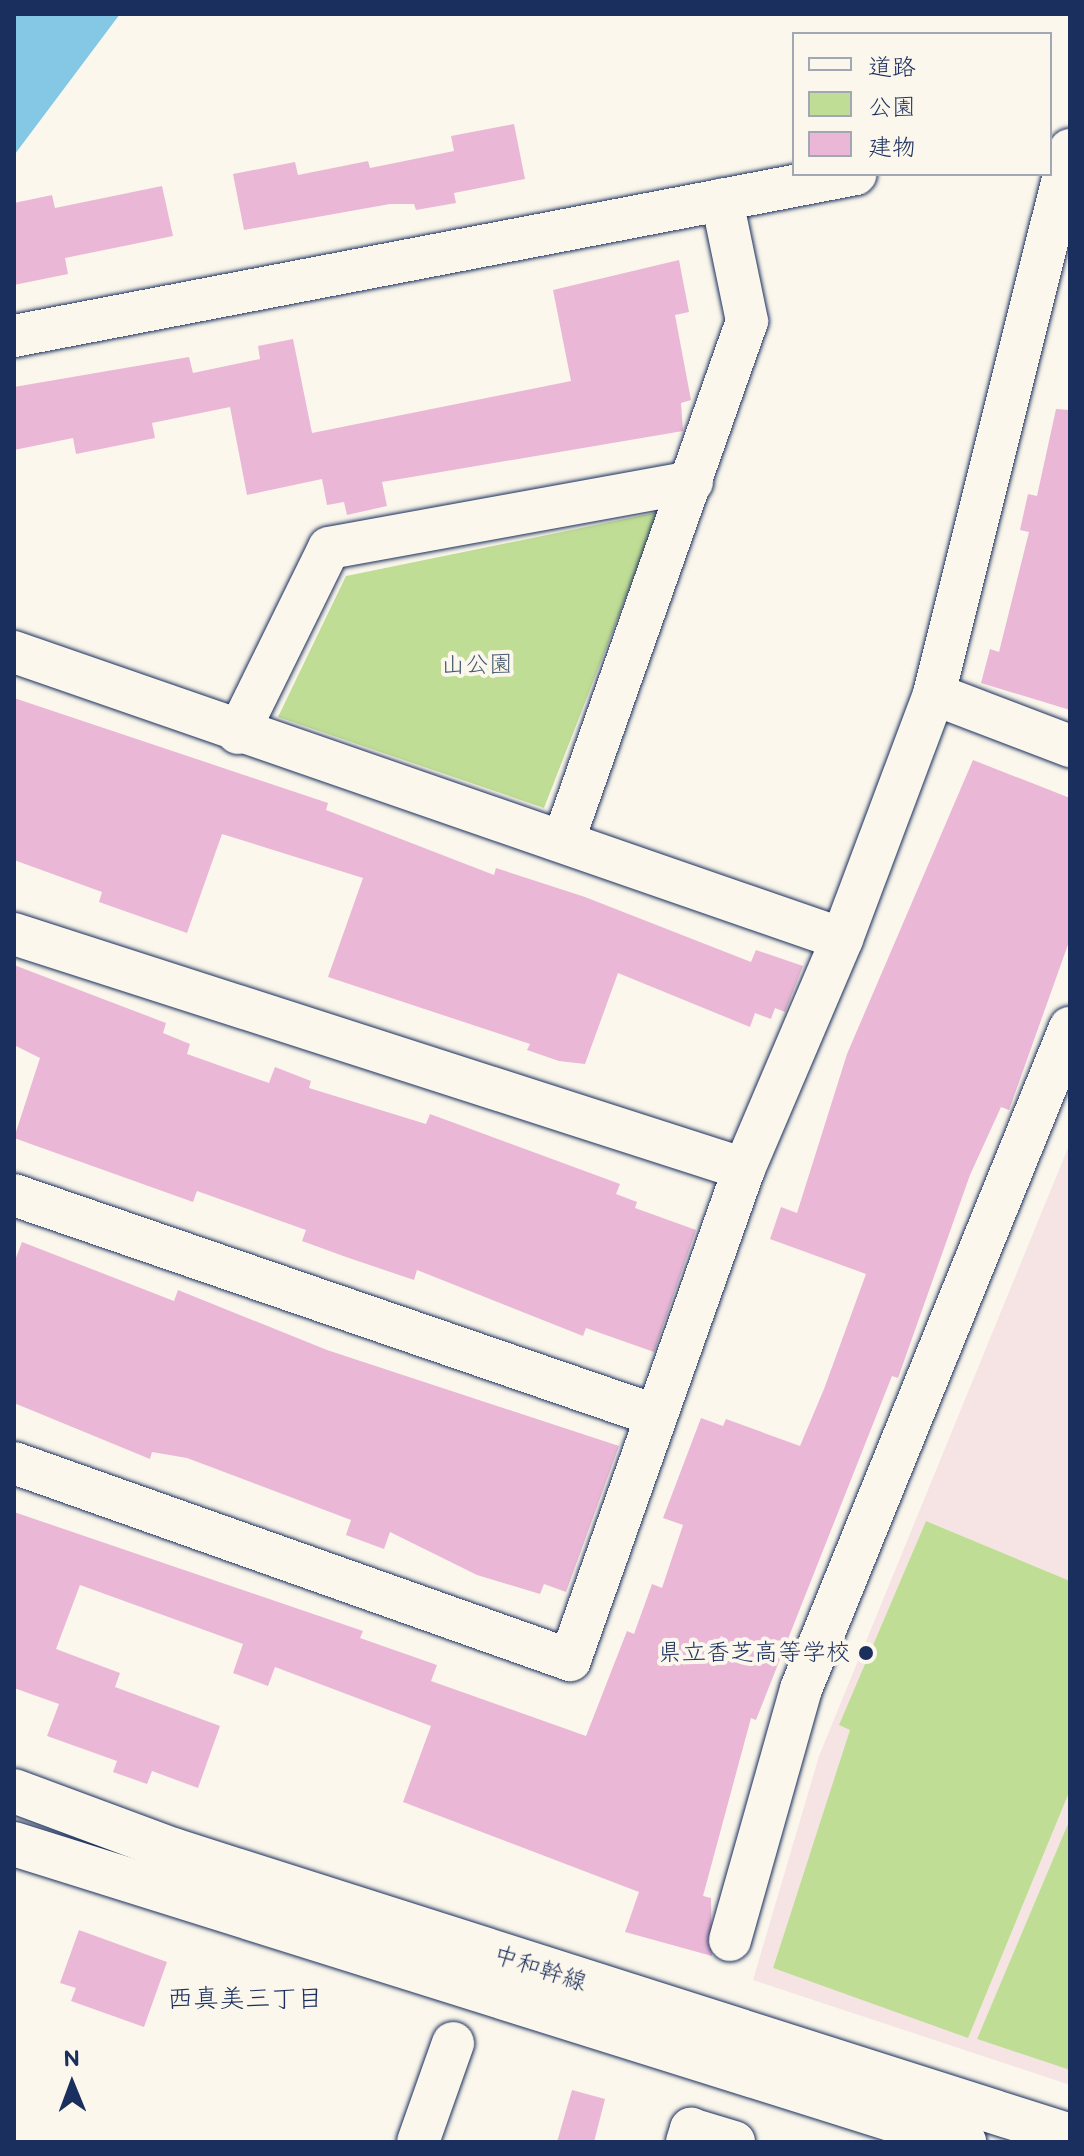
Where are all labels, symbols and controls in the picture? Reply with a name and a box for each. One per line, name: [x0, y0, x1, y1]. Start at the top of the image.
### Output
legend: [792, 32, 1052, 176]
text: 道路: [868, 53, 916, 82]
text: 公園: [868, 93, 916, 122]
text: 建物: [868, 133, 916, 162]
park label: 山公園: [441, 651, 513, 679]
place label: 県立香芝高等学校: [658, 1639, 850, 1667]
marker: 県立香芝高等学校: [857, 1644, 875, 1662]
street label: 中和幹線: [490, 1940, 590, 1998]
district label: 西真美三丁目: [167, 1984, 323, 2016]
north arrow: [32, 2044, 112, 2124]
text: N: [63, 2046, 80, 2073]

